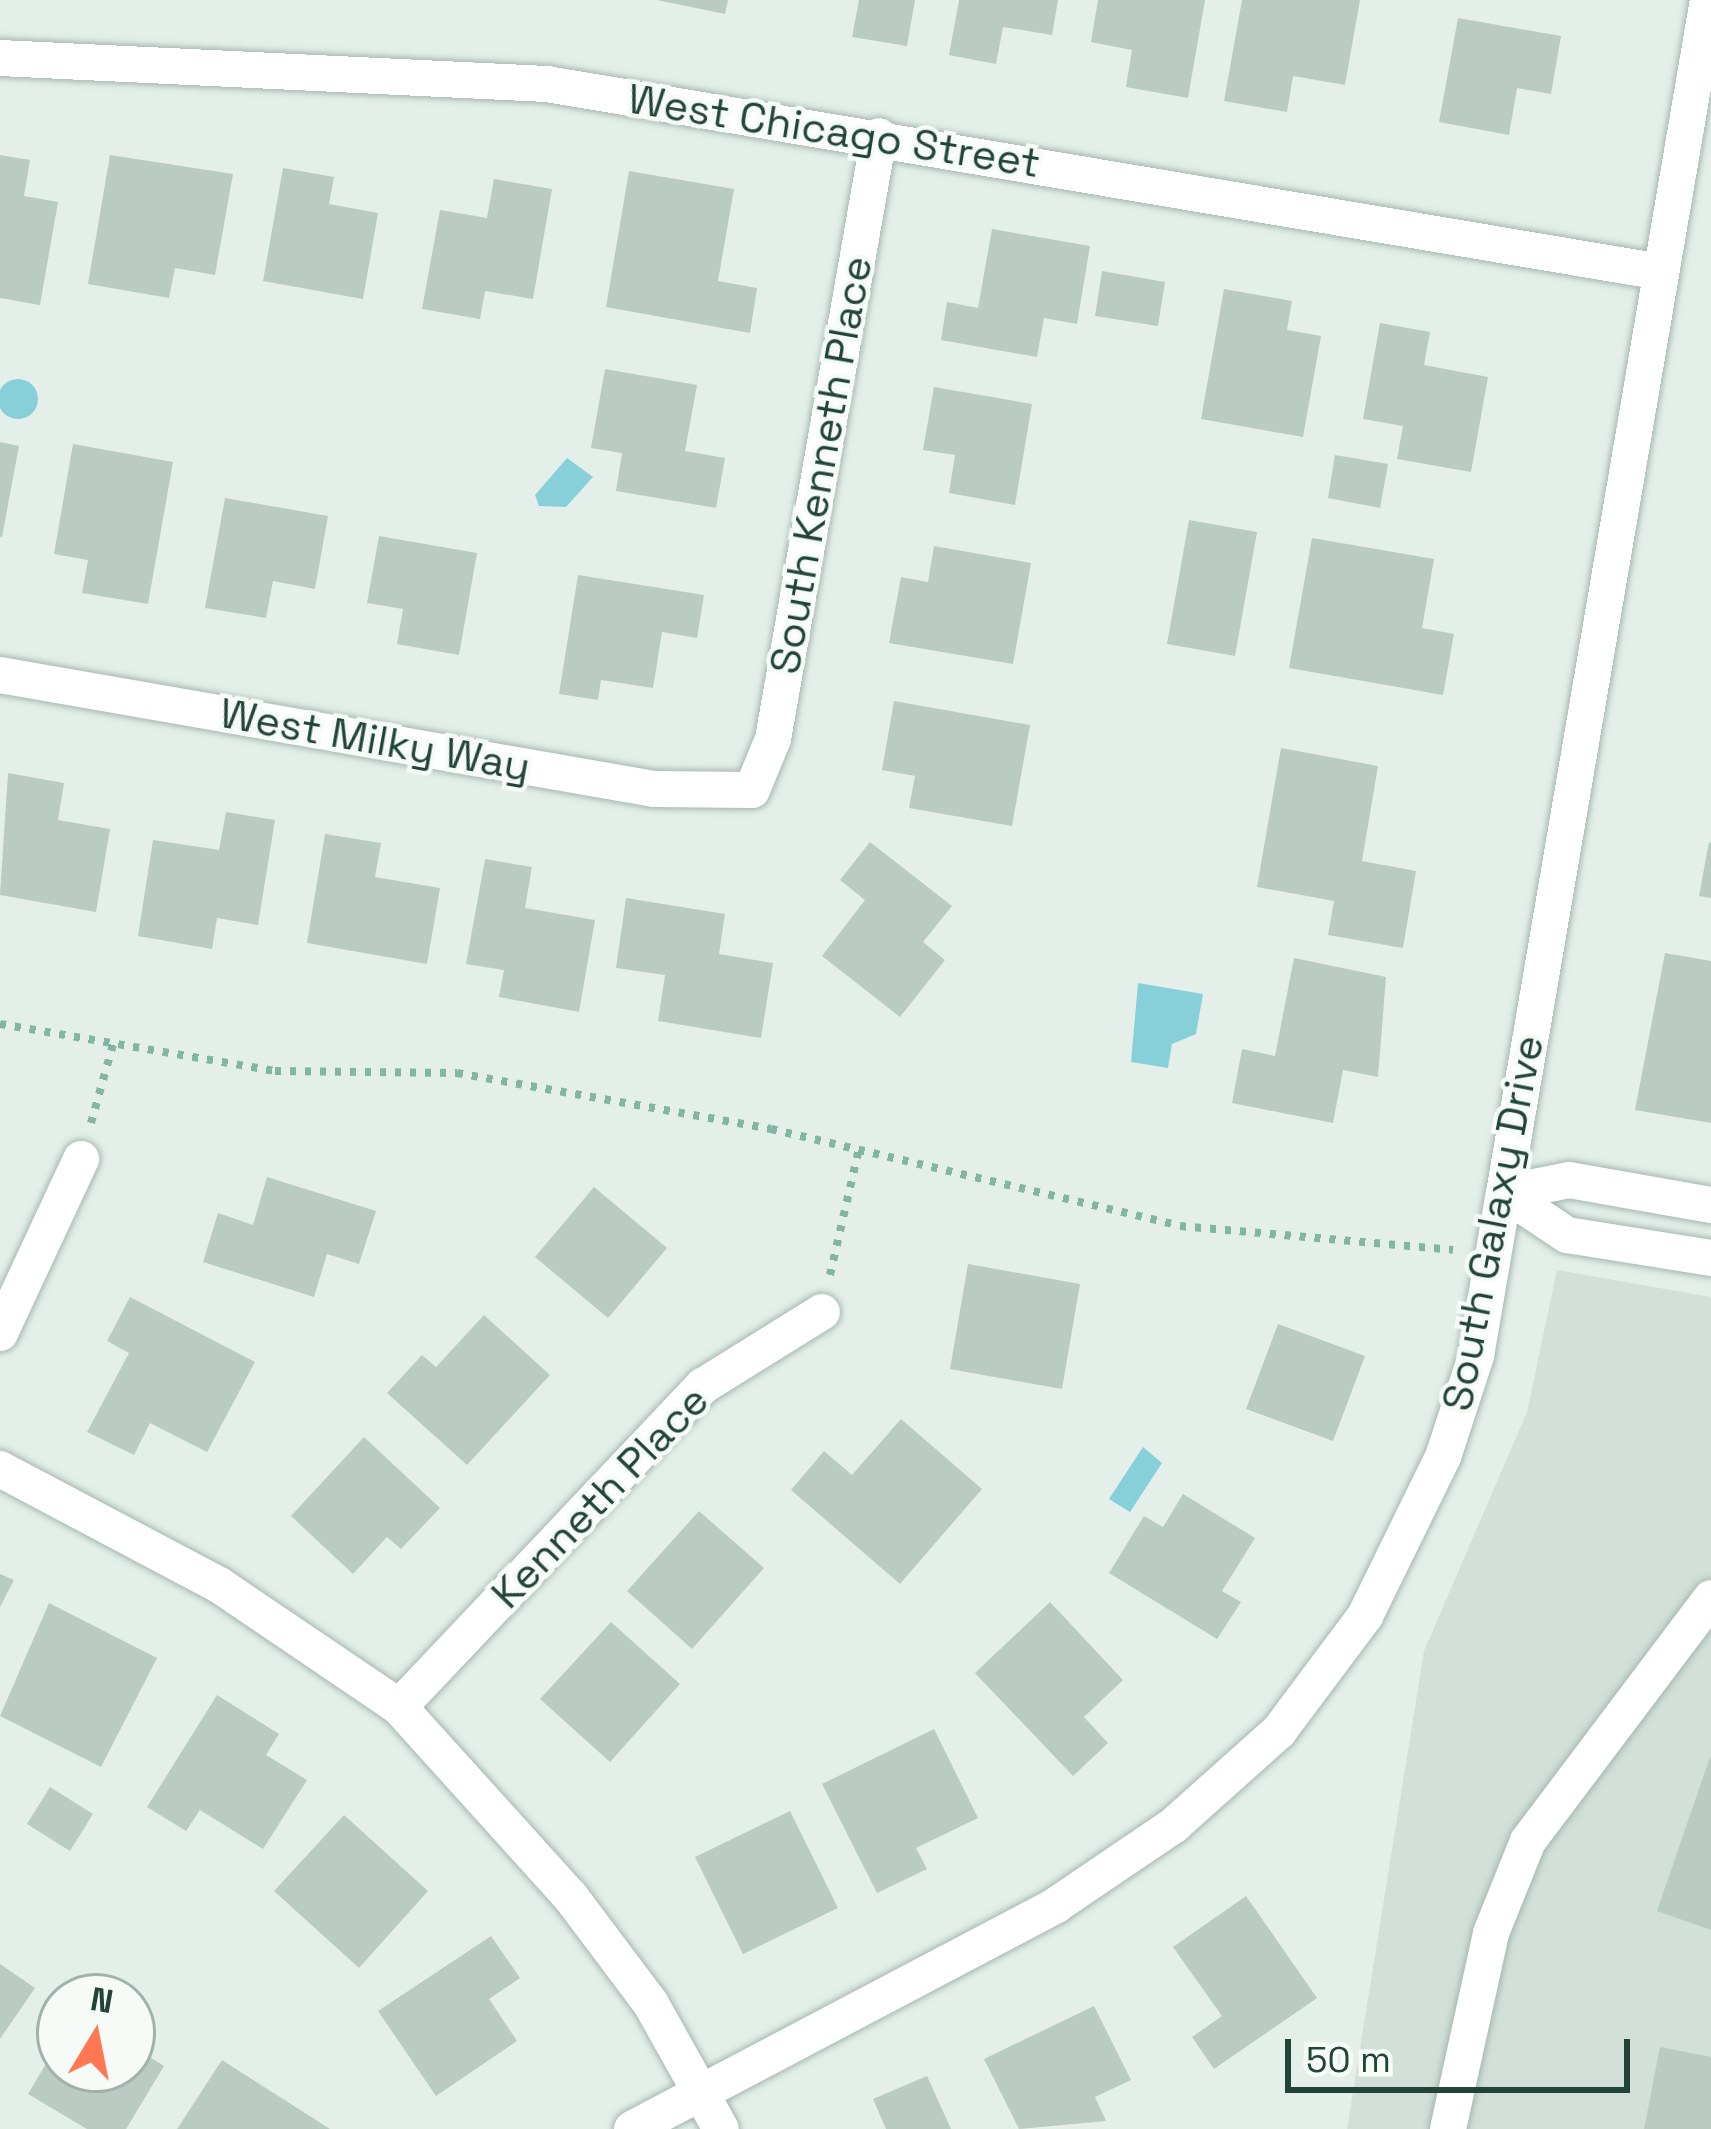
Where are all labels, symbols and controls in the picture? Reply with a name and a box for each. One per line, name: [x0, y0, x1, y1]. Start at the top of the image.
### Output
street label: West Chicago Street: [624, 74, 1044, 188]
street label: South Kenneth Place: [759, 252, 883, 678]
street label: West Milky Way: [216, 688, 534, 792]
street label: South Galaxy Drive: [1432, 1031, 1554, 1415]
street label: Kenneth Place: [481, 1375, 719, 1619]
north arrow: [36, 1973, 156, 2093]
text: N: [87, 1978, 116, 2023]
scale bar: [1291, 2015, 1636, 2089]
text: 50 m: [1306, 2037, 1391, 2083]

